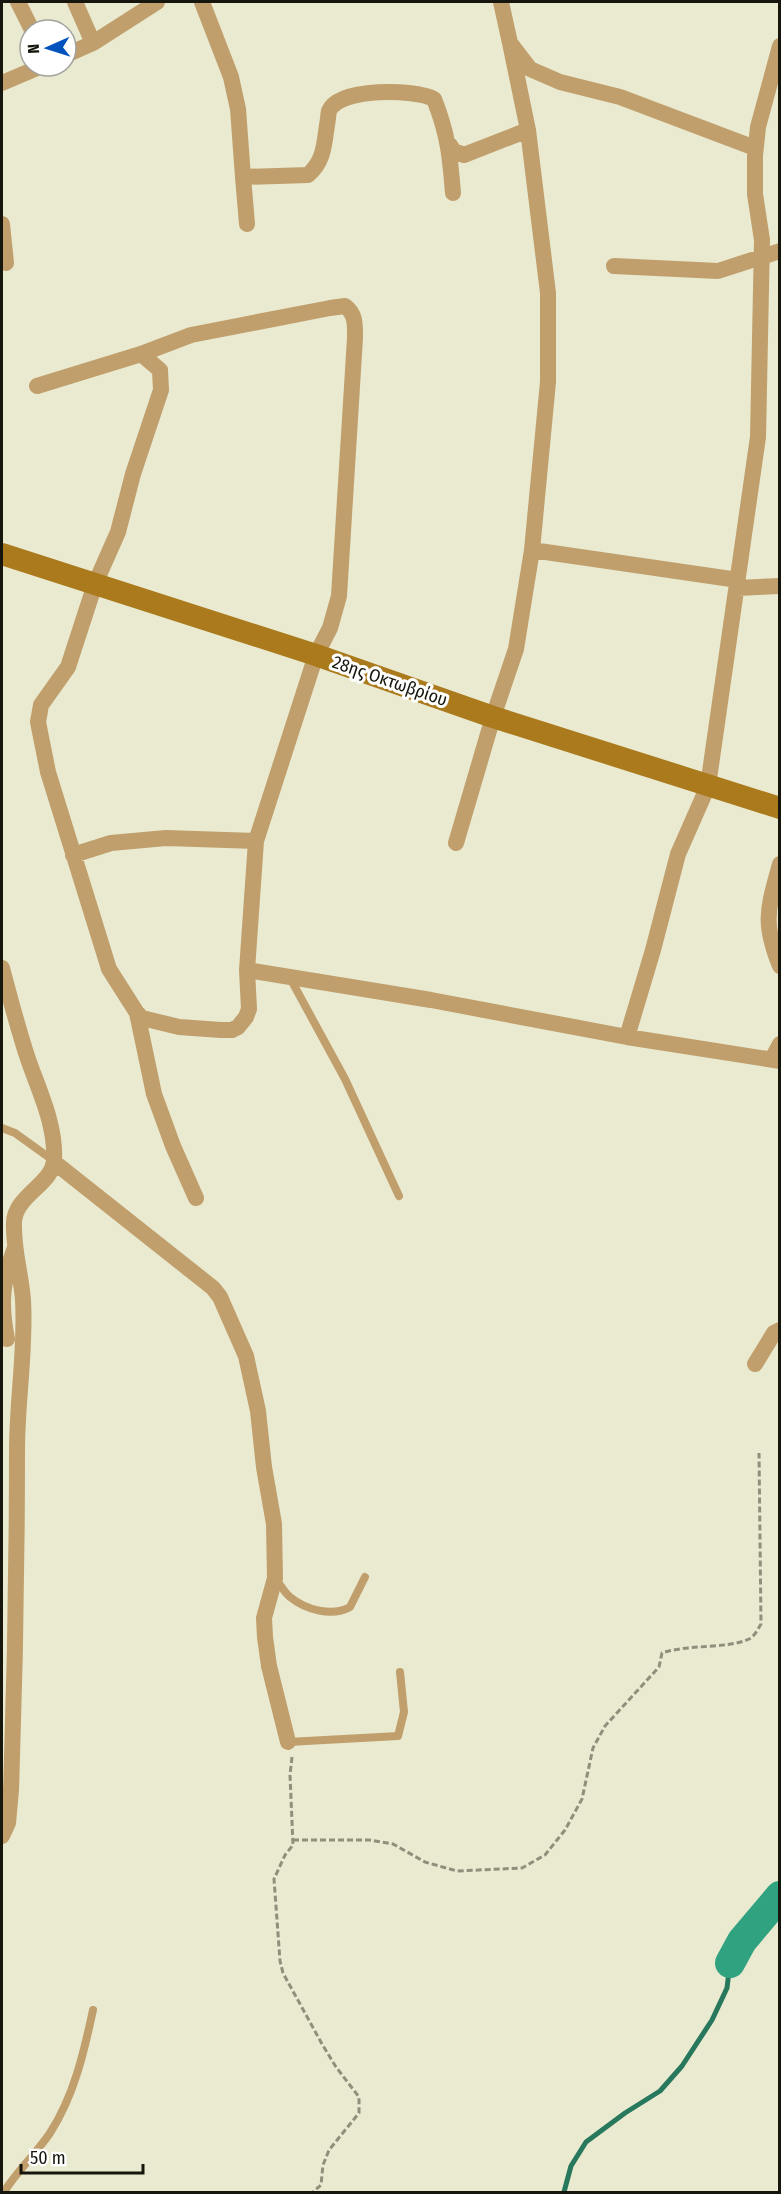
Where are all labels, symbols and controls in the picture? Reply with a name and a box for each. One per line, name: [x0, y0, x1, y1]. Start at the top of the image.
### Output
north arrow: [18, 18, 78, 78]
text: N: [24, 43, 43, 54]
street label: 28ης Οκτωβρίου: [330, 651, 450, 711]
scale bar: [21, 2137, 142, 2175]
text: 50 m: [30, 2147, 66, 2169]

